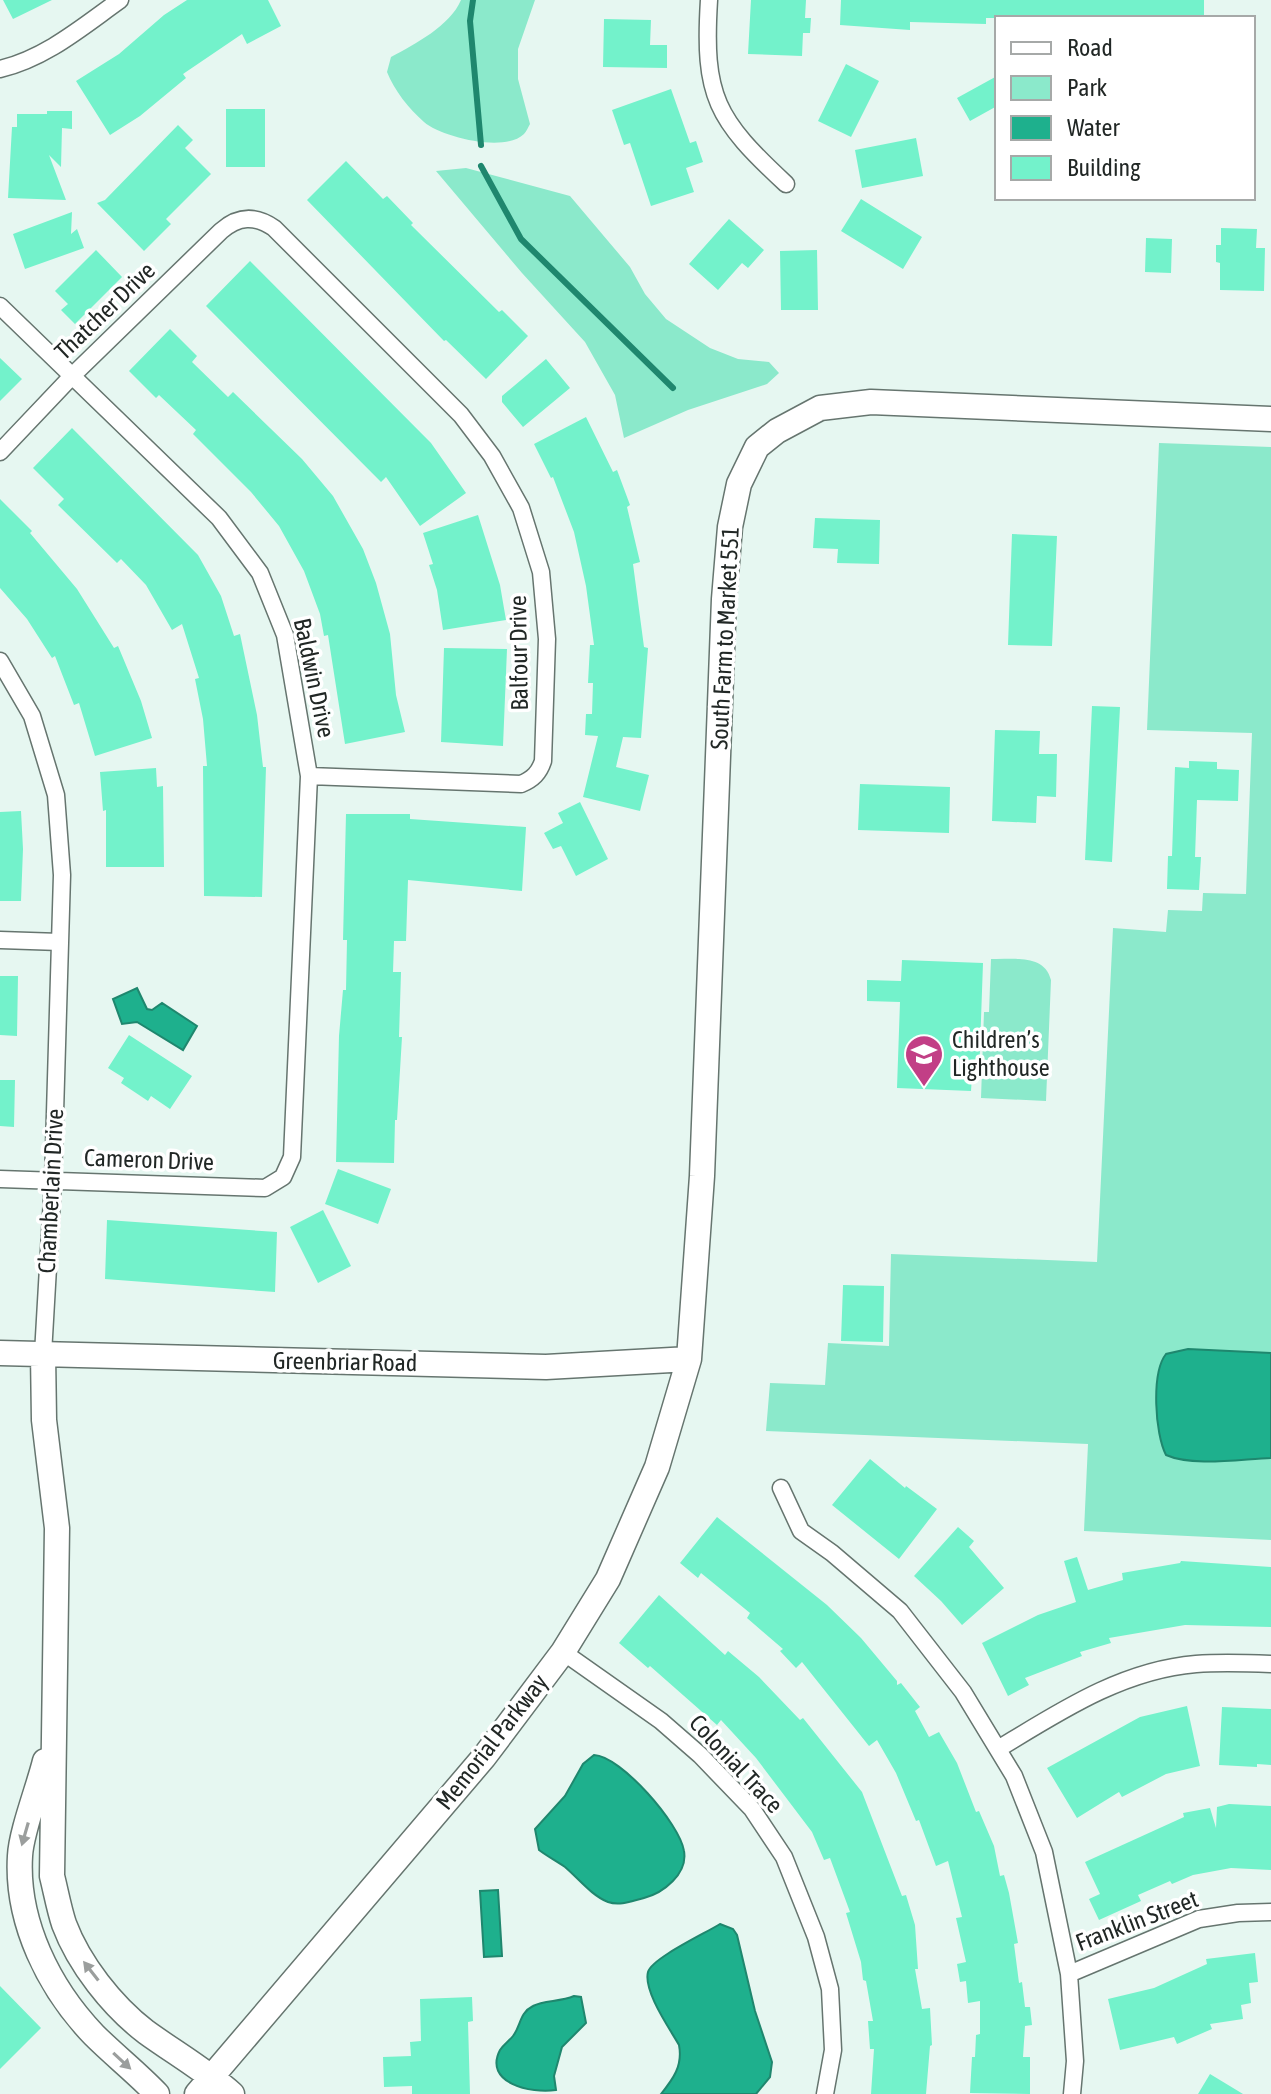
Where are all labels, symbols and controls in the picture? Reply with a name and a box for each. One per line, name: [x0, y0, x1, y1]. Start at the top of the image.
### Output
legend: [995, 16, 1255, 200]
text: Road: [1067, 34, 1113, 61]
text: Park: [1067, 74, 1108, 101]
text: Water: [1067, 114, 1120, 141]
text: Building: [1067, 154, 1141, 181]
street label: Thatcher Drive: [49, 257, 160, 365]
street label: South Farm to Market 551: [705, 526, 744, 750]
street label: Balfour Drive: [504, 595, 533, 711]
street label: Baldwin Drive: [289, 616, 340, 740]
place label: Children’s Lighthouse: [952, 1026, 1050, 1081]
school or university icon: Children’s Lighthouse: [903, 1033, 945, 1088]
street label: Chamberlain Drive: [33, 1108, 68, 1274]
street label: Cameron Drive: [84, 1144, 214, 1175]
street label: Greenbriar Road: [273, 1347, 417, 1376]
street label: Memorial Parkway: [430, 1669, 553, 1815]
street label: Colonial Trace: [684, 1709, 789, 1818]
one-way arrow: [19, 1821, 31, 1846]
street label: Franklin Street: [1072, 1885, 1202, 1956]
one-way arrow: [83, 1961, 99, 1981]
one-way arrow: [112, 2051, 131, 2069]

